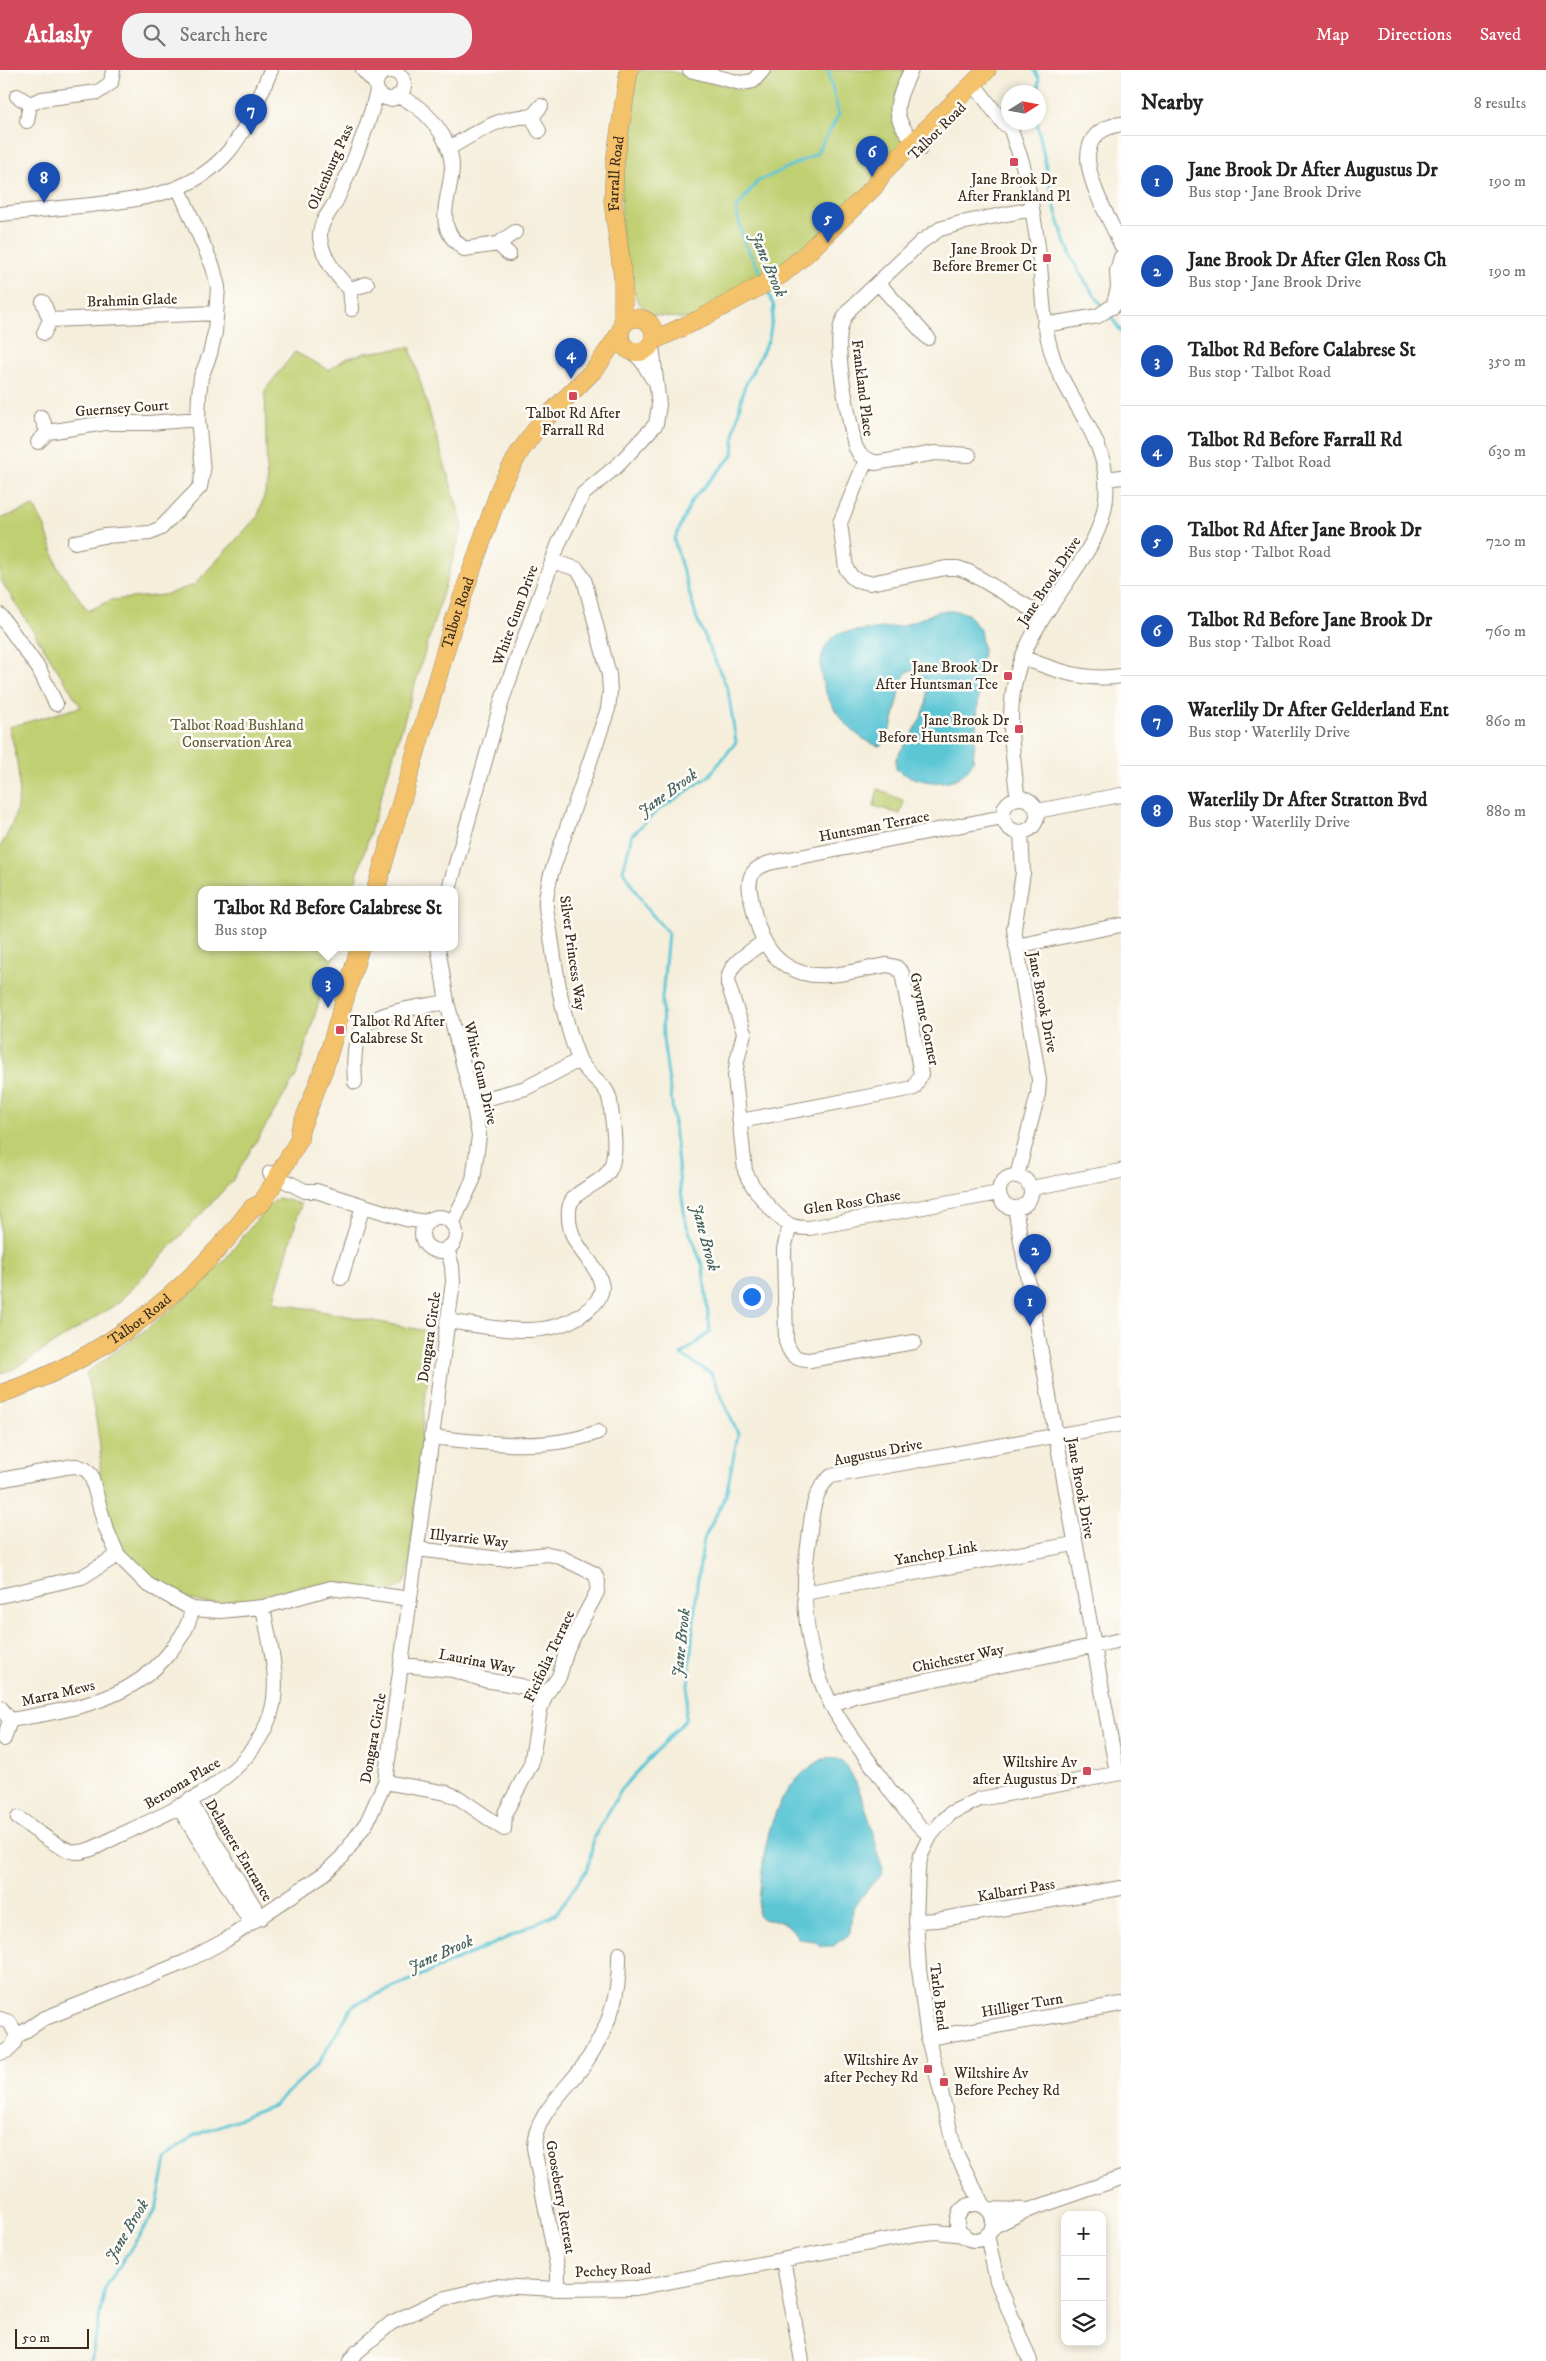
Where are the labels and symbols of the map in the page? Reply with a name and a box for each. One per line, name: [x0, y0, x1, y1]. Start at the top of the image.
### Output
north arrow: [1001, 85, 1046, 130]
pin: 7: [235, 94, 267, 135]
street label: Talbot Road: [904, 98, 971, 164]
street label: Oldenburg Pass: [303, 121, 358, 213]
street label: Farrall Road: [604, 134, 629, 213]
pin: 6: [856, 136, 888, 177]
marker: Jane Brook Dr After Frankland Pl: [1008, 156, 1020, 168]
pin: 8: [28, 162, 60, 203]
place label: Jane Brook Dr After Frankland Pl: [958, 170, 1071, 206]
pin: 5: [812, 202, 844, 243]
water label: Jane Brook: [745, 229, 791, 300]
place label: Jane Brook Dr Before Bremer Ct: [932, 240, 1037, 276]
marker: Jane Brook Dr Before Bremer Ct: [1041, 252, 1053, 264]
street label: Brahmin Glade: [86, 289, 178, 312]
pin: 4: [555, 338, 587, 379]
street label: Frankland Place: [847, 339, 878, 437]
marker: Talbot Rd After Farrall Rd: [567, 390, 579, 402]
street label: Guernsey Court: [75, 396, 170, 421]
place label: Talbot Rd After Farrall Rd: [526, 404, 621, 440]
street label: Jane Brook Drive: [1012, 533, 1085, 631]
street label: White Gum Drive: [488, 562, 542, 669]
street label: Talbot Road: [437, 574, 479, 651]
place label: Jane Brook Dr After Huntsman Tce: [876, 658, 998, 694]
marker: Jane Brook Dr After Huntsman Tce: [1002, 670, 1014, 682]
place label: Jane Brook Dr Before Huntsman Tce: [878, 711, 1009, 747]
park label: Talbot Road Bushland Conservation Area: [170, 716, 304, 752]
marker: Jane Brook Dr Before Huntsman Tce: [1013, 723, 1025, 735]
water label: Jane Brook: [634, 764, 702, 821]
street label: Huntsman Terrace: [817, 806, 931, 847]
street label: Silver Princess Way: [555, 894, 590, 1013]
street label: Jane Brook Drive: [1023, 948, 1062, 1054]
pin: 3: [312, 967, 344, 1008]
street label: Gwynne Corner: [905, 971, 944, 1068]
place label: Talbot Rd After Calabrese St: [350, 1012, 445, 1048]
street label: White Gum Drive: [459, 1019, 502, 1127]
marker: Talbot Rd After Calabrese St: [334, 1024, 346, 1036]
street label: Glen Ross Chase: [802, 1185, 902, 1220]
water label: Jane Brook: [686, 1201, 724, 1274]
pin: 2: [1019, 1234, 1051, 1275]
your location: [739, 1284, 765, 1310]
pin: 1: [1014, 1285, 1046, 1326]
street label: Talbot Road: [105, 1290, 176, 1350]
street label: Dongara Circle: [414, 1290, 445, 1384]
street label: Jane Brook Drive: [1062, 1434, 1099, 1540]
street label: Augustus Drive: [832, 1435, 924, 1470]
street label: Illyarrie Way: [429, 1525, 510, 1552]
street label: Yanchep Link: [893, 1537, 980, 1570]
street label: Ficifolia Terrace: [520, 1607, 579, 1705]
water label: Jane Brook: [667, 1607, 695, 1679]
street label: Chichester Way: [911, 1639, 1007, 1677]
street label: Laurina Way: [437, 1645, 518, 1678]
street label: Marra Mews: [19, 1676, 97, 1711]
street label: Dongara Circle: [356, 1691, 391, 1785]
street label: Beroona Place: [141, 1753, 224, 1814]
place label: Wiltshire Av after Augustus Dr: [973, 1753, 1077, 1789]
marker: Wiltshire Av after Augustus Dr: [1081, 1765, 1093, 1777]
street label: Delamere Entrance: [200, 1796, 277, 1905]
street label: Kalbarri Pass: [976, 1874, 1056, 1907]
water label: Jane Brook: [405, 1931, 476, 1977]
street label: Tarlo Bend: [925, 1962, 952, 2032]
street label: Hilliger Turn: [980, 1989, 1065, 2022]
place label: Wiltshire Av after Pechey Rd: [824, 2051, 919, 2087]
marker: Wiltshire Av after Pechey Rd: [922, 2063, 934, 2075]
place label: Wiltshire Av Before Pechey Rd: [953, 2064, 1060, 2100]
marker: Wiltshire Av Before Pechey Rd: [938, 2076, 950, 2088]
street label: Gooseberry Retreat: [541, 2139, 580, 2256]
water label: Jane Brook: [100, 2195, 153, 2265]
street label: Pechey Road: [574, 2259, 652, 2282]
scale bar: [15, 2326, 89, 2349]

